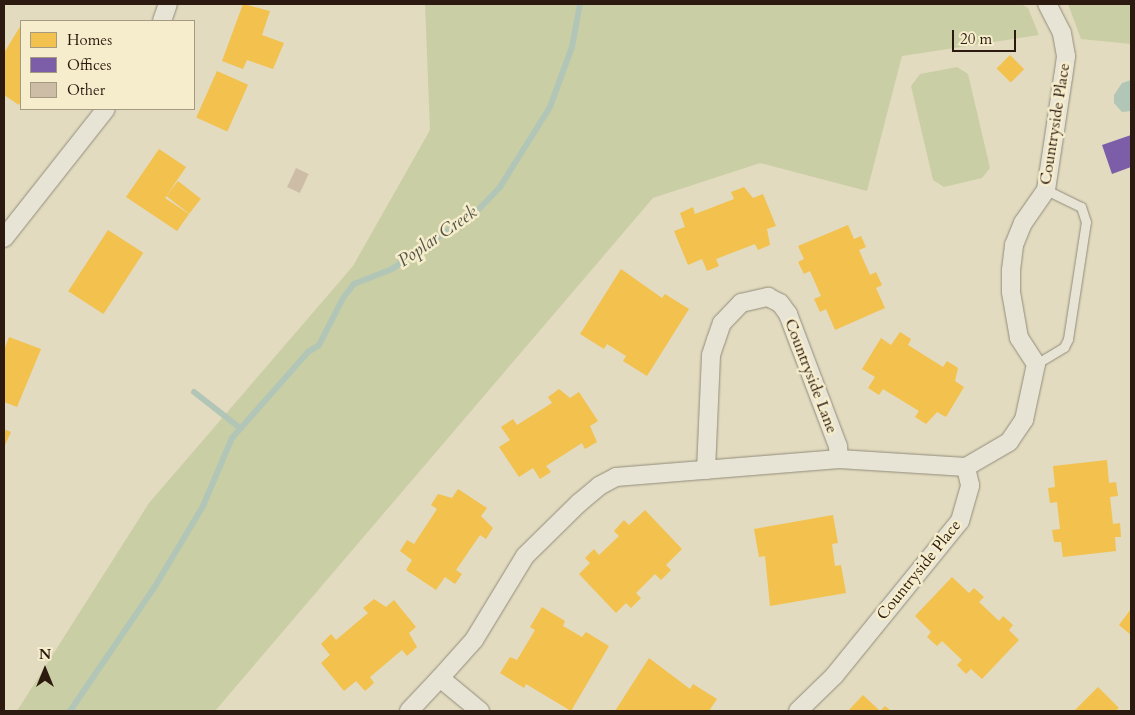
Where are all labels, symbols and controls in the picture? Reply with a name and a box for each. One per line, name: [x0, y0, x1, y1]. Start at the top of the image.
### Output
legend: [20, 20, 195, 110]
scale bar: [955, 20, 1019, 52]
text: 20 m: [960, 29, 992, 49]
text: Homes: [67, 30, 112, 50]
text: Offices: [67, 55, 112, 75]
street label: Countryside Place: [1036, 62, 1074, 186]
text: Other: [67, 80, 105, 100]
water label: Poplar Creek: [394, 202, 482, 272]
street label: Countryside Lane: [780, 316, 842, 436]
street label: Countryside Place: [873, 516, 965, 624]
north arrow: [20, 645, 70, 695]
text: N: [39, 645, 51, 664]

